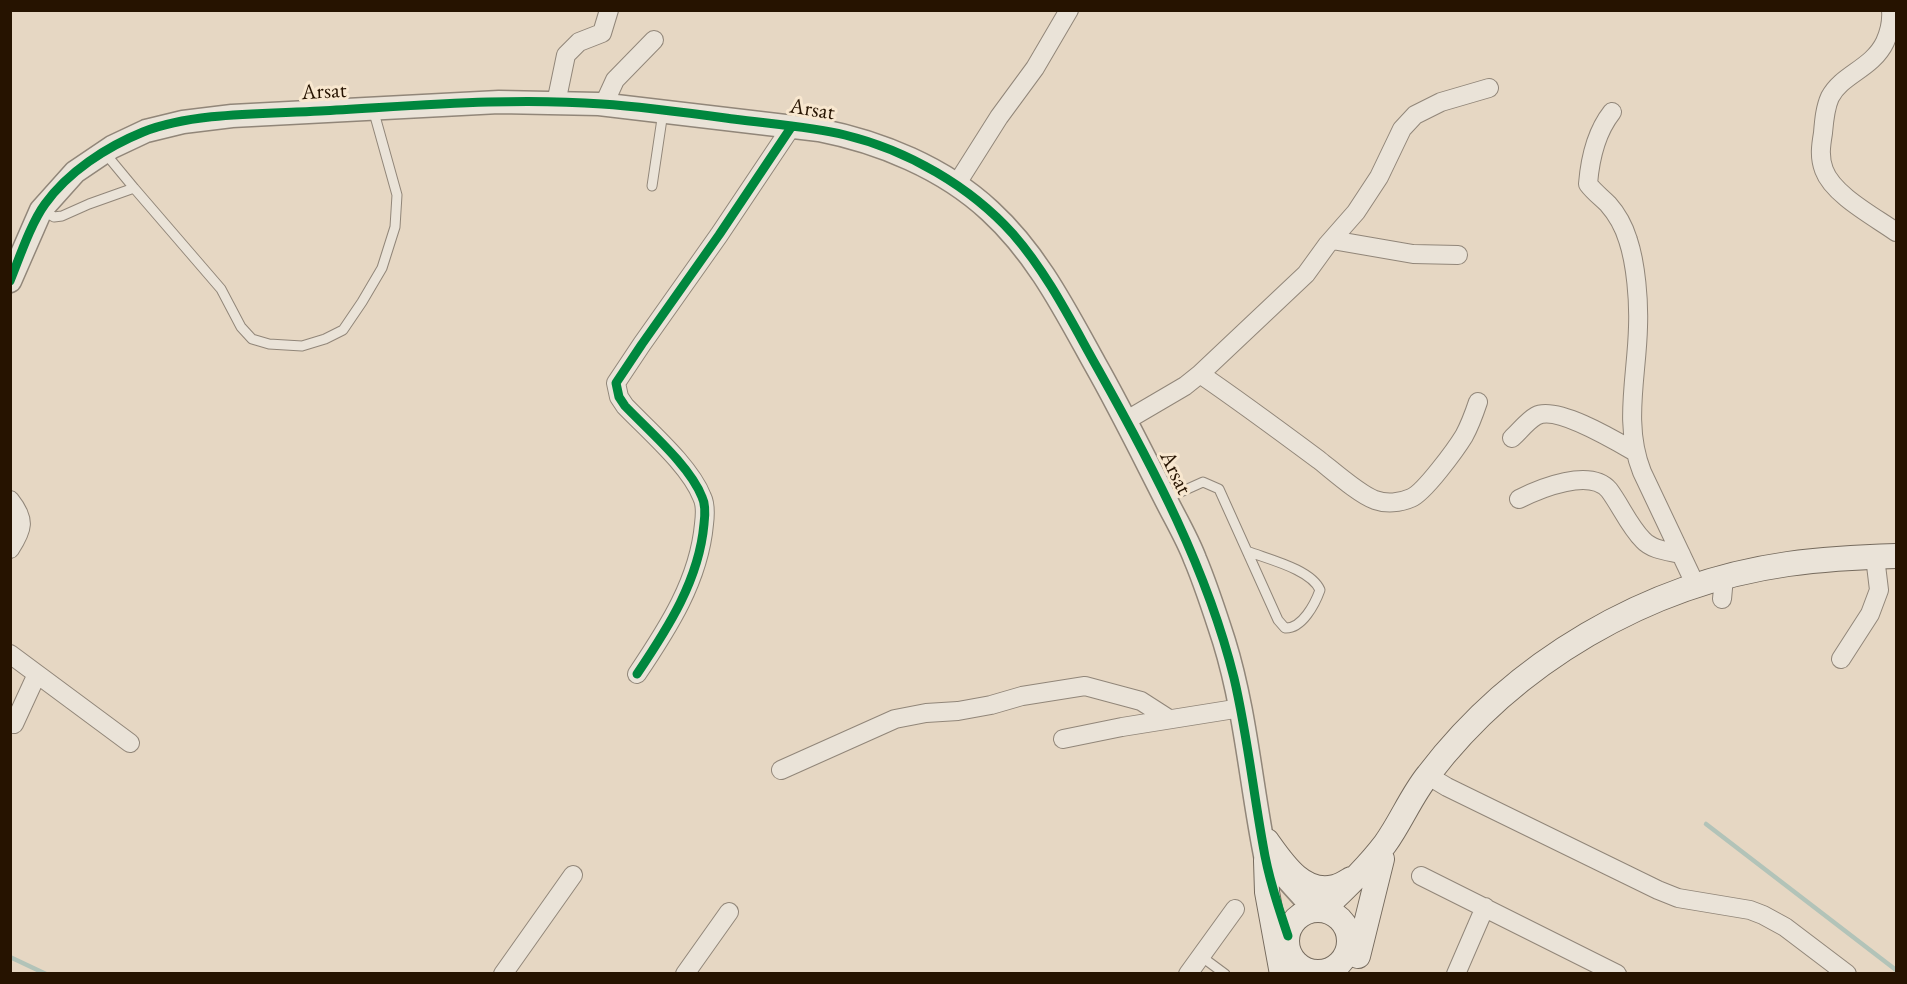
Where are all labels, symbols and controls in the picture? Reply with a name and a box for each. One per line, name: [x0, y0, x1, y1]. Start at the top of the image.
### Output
street label: Arsat: [301, 78, 347, 106]
street label: Arsat: [788, 93, 836, 127]
street label: Arsat: [1153, 447, 1197, 499]

